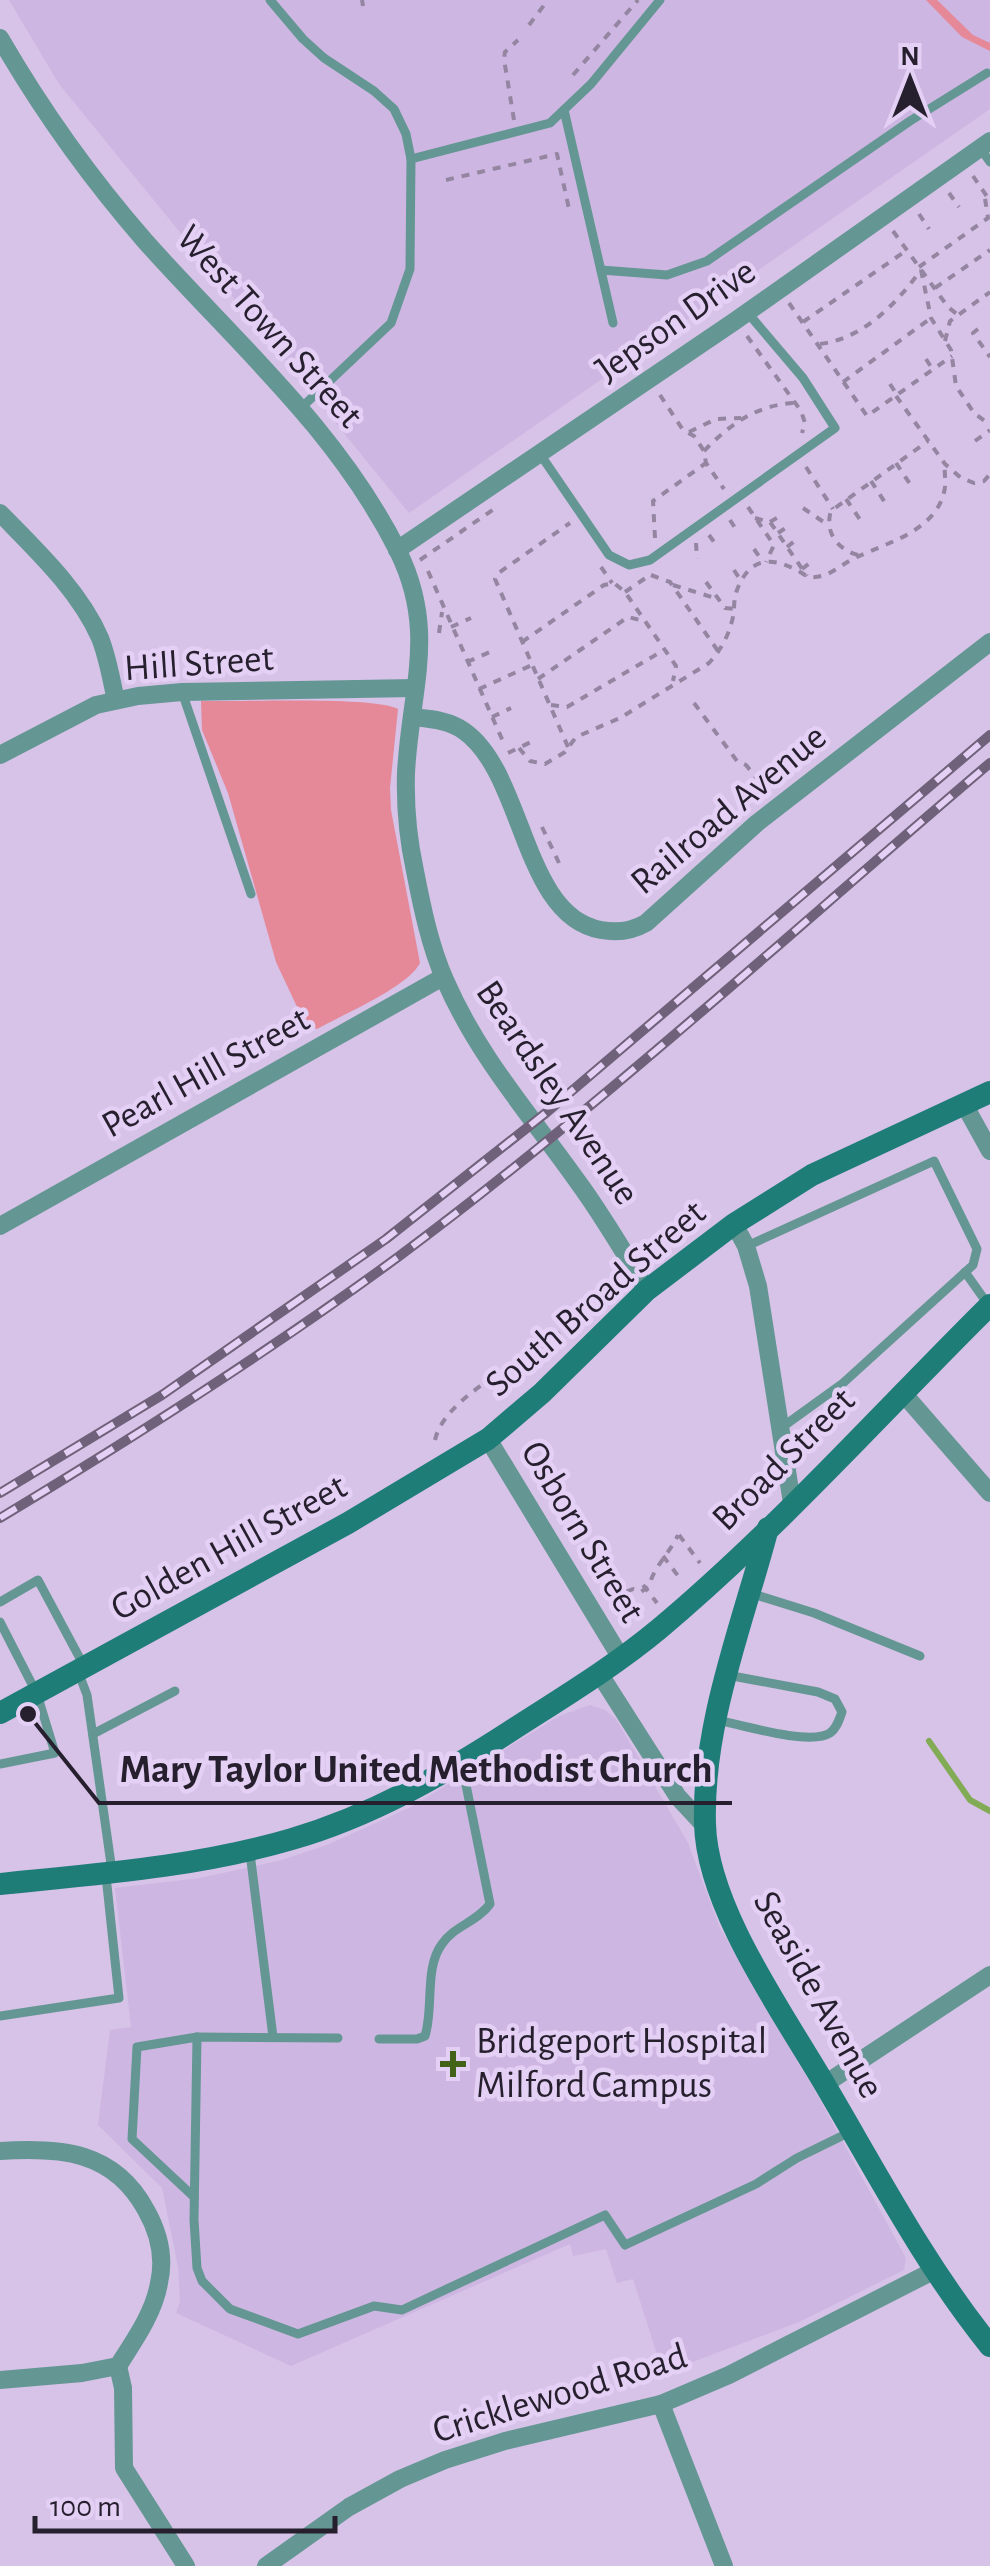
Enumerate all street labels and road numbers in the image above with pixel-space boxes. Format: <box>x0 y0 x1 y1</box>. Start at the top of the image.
street label: West Town Street <box>169 219 369 435</box>
street label: Jepson Drive <box>589 252 763 390</box>
street label: Hill Street <box>123 640 275 688</box>
street label: Railroad Avenue <box>624 718 834 902</box>
street label: Beardsley Avenue <box>468 974 646 1212</box>
street label: Pearl Hill Street <box>96 1001 316 1145</box>
street label: South Broad Street <box>479 1194 713 1404</box>
street label: Broad Street <box>706 1382 862 1538</box>
street label: Osborn Street <box>513 1435 651 1629</box>
street label: Golden Hill Street <box>105 1468 353 1628</box>
street label: Seaside Avenue <box>746 1885 890 2105</box>
street label: Cricklewood Road <box>429 2337 691 2451</box>

